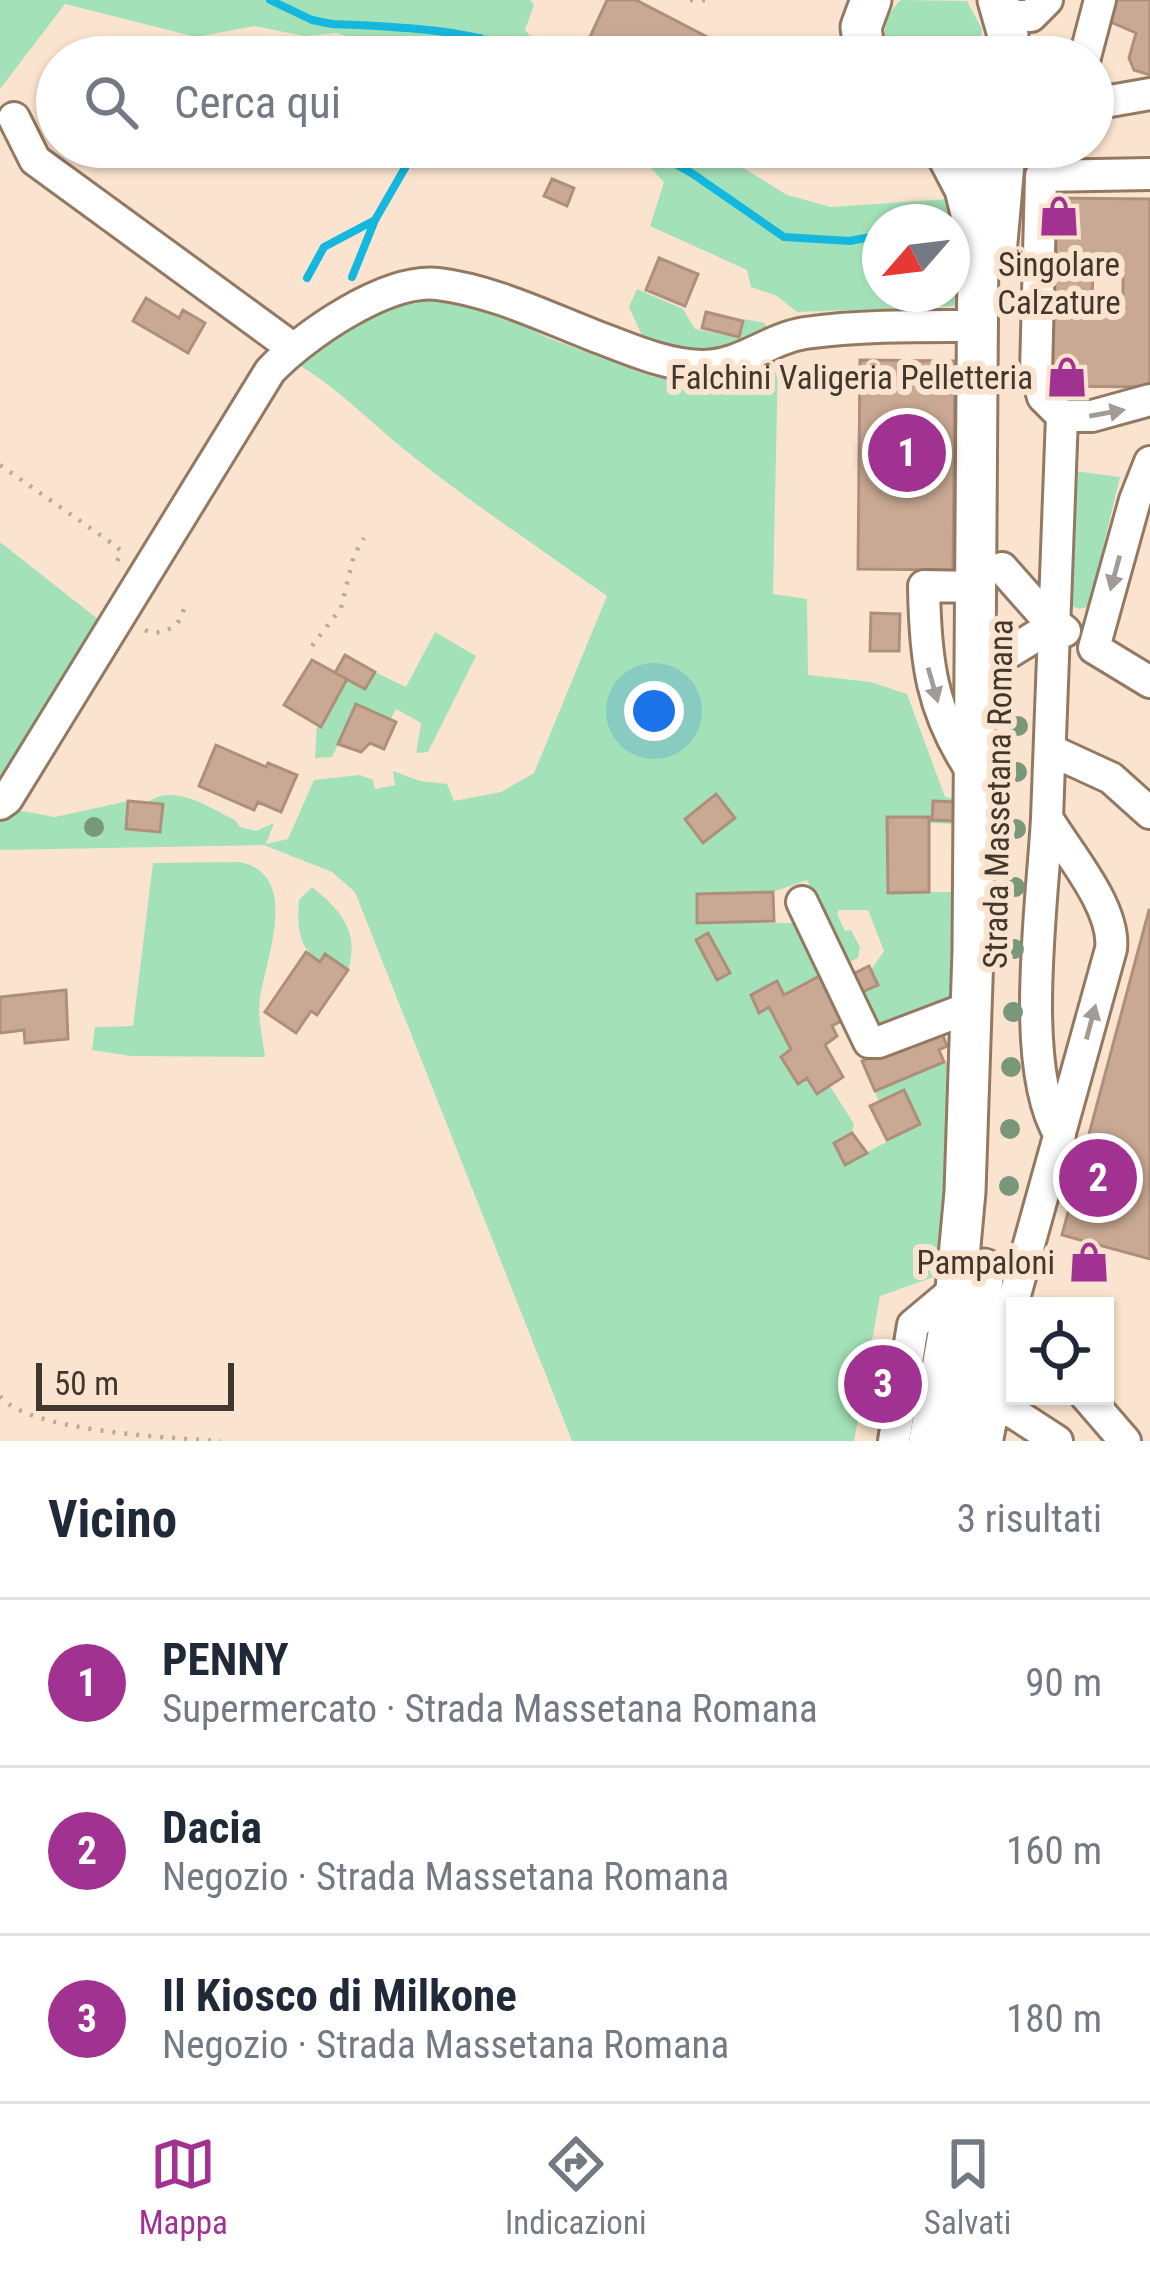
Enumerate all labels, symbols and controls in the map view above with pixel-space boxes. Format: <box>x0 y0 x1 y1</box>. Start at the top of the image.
search box <box>36 36 1114 168</box>
icon: search <box>78 69 144 135</box>
text: Cerca qui <box>174 76 341 129</box>
shop icon: Singolare Calzature <box>1036 193 1082 239</box>
north arrow <box>862 204 970 312</box>
place label: Singolare Calzature <box>997 245 1121 322</box>
shop icon: Falchini Valigeria Pelletteria <box>1044 354 1090 400</box>
place label: Falchini Valigeria Pelletteria <box>670 358 1033 397</box>
one-way arrow <box>1088 403 1126 421</box>
pin: 1 <box>868 408 946 498</box>
one-way arrow <box>1104 555 1123 592</box>
street label: Strada Massetana Romana <box>975 619 1021 969</box>
one-way arrow <box>924 667 943 704</box>
your location <box>624 681 684 741</box>
one-way arrow <box>1082 1003 1101 1040</box>
pin: 2 <box>1059 1133 1137 1223</box>
shop icon: Pampaloni <box>1066 1239 1112 1285</box>
place label: Pampaloni <box>916 1243 1055 1282</box>
map controls <box>1006 1297 1114 1405</box>
button: locate <box>1006 1297 1114 1405</box>
pin: 3 <box>844 1339 922 1429</box>
scale bar <box>36 1357 234 1410</box>
text: 50 m <box>54 1364 119 1403</box>
text: Vicino <box>48 1490 177 1549</box>
text: 3 risultati <box>957 1496 1102 1542</box>
text: PENNY <box>162 1633 289 1686</box>
text: 1 <box>77 1660 97 1706</box>
text: 90 m <box>1025 1660 1102 1706</box>
text: Supermercato · Strada Massetana Romana <box>162 1686 818 1732</box>
text: Dacia <box>162 1801 262 1854</box>
text: 2 <box>77 1828 97 1874</box>
text: 160 m <box>1006 1828 1102 1874</box>
text: Negozio · Strada Massetana Romana <box>162 1854 729 1900</box>
text: Il Kiosco di Milkone <box>162 1969 517 2022</box>
text: 3 <box>77 1996 97 2042</box>
text: 180 m <box>1006 1996 1102 2042</box>
text: Negozio · Strada Massetana Romana <box>162 2022 729 2068</box>
tab: Mappa <box>139 2131 228 2242</box>
tab: Indicazioni <box>505 2131 646 2242</box>
tab: Salvati <box>924 2131 1011 2242</box>

